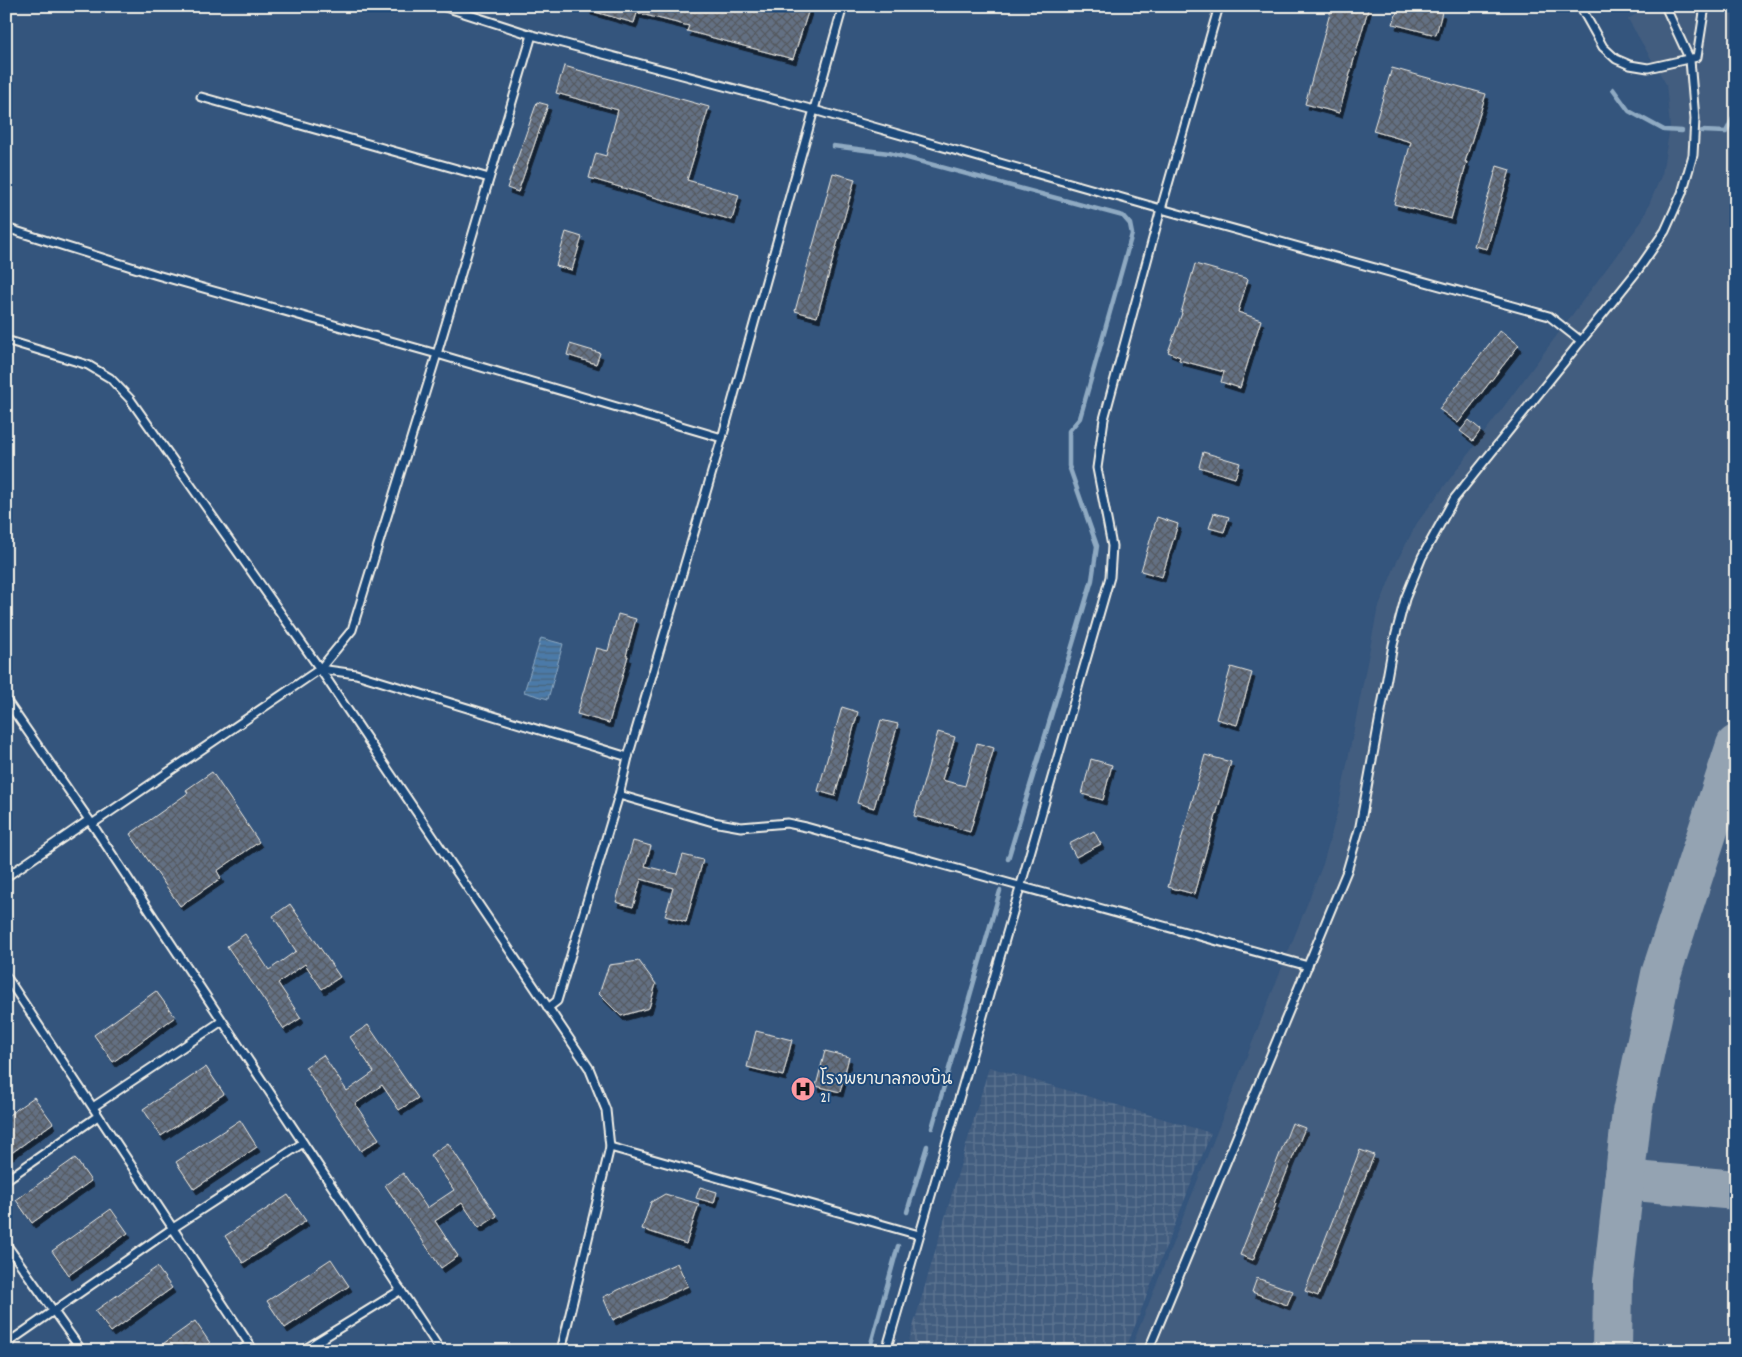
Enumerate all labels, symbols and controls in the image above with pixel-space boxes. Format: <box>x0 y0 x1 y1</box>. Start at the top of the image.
place label: โรงพยาบาลกองบิน 21 <box>820 1067 953 1110</box>
hospital icon: โรงพยาบาลกองบิน 21 <box>790 1076 816 1102</box>

